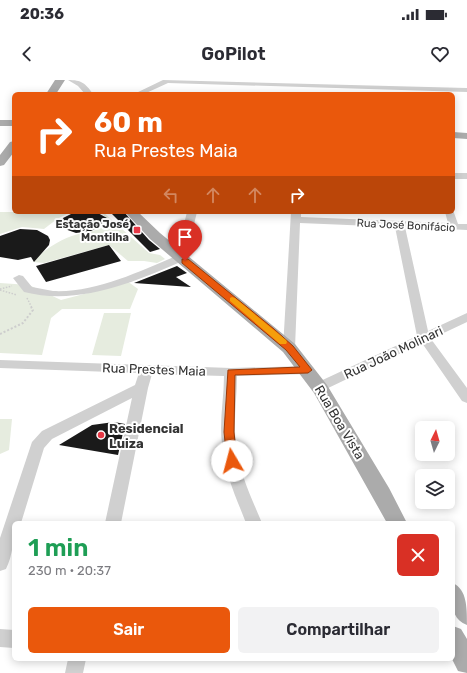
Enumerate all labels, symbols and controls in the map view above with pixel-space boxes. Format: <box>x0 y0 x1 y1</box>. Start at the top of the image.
text: 20:36 <box>20 5 64 23</box>
icon: back <box>16 43 38 65</box>
text: GoPilot <box>201 43 266 65</box>
icon: heart <box>429 43 451 65</box>
text: 60 m <box>94 106 163 139</box>
icon: right <box>28 108 80 160</box>
text: Rua Prestes Maia <box>94 140 238 162</box>
icon: left <box>160 184 182 206</box>
icon: ahead <box>202 184 224 206</box>
icon: ahead <box>244 184 266 206</box>
icon: right <box>286 184 308 206</box>
street label: Rua José Bonifácio <box>356 216 456 235</box>
place label: Estação José Montilha <box>56 218 129 244</box>
pin <box>168 220 202 261</box>
marker: Estação José Montilha <box>132 225 142 235</box>
icon: arrive <box>174 226 196 248</box>
street label: Rua João Molinari <box>341 323 445 382</box>
street label: Rua Prestes Maia <box>102 360 206 379</box>
street label: Rua Boa Vista <box>312 383 367 462</box>
place label: Residencial Luiza <box>109 421 184 451</box>
north arrow <box>415 421 455 461</box>
map controls <box>415 421 455 509</box>
marker: Residencial Luiza <box>96 430 106 440</box>
position arrow <box>211 440 253 482</box>
button: layers <box>415 469 455 509</box>
text: 1 min <box>28 534 88 562</box>
button: close <box>397 534 439 576</box>
text: 230 m · 20:37 <box>28 563 111 578</box>
button: Sair <box>28 607 230 653</box>
button: Compartilhar <box>238 607 439 653</box>

